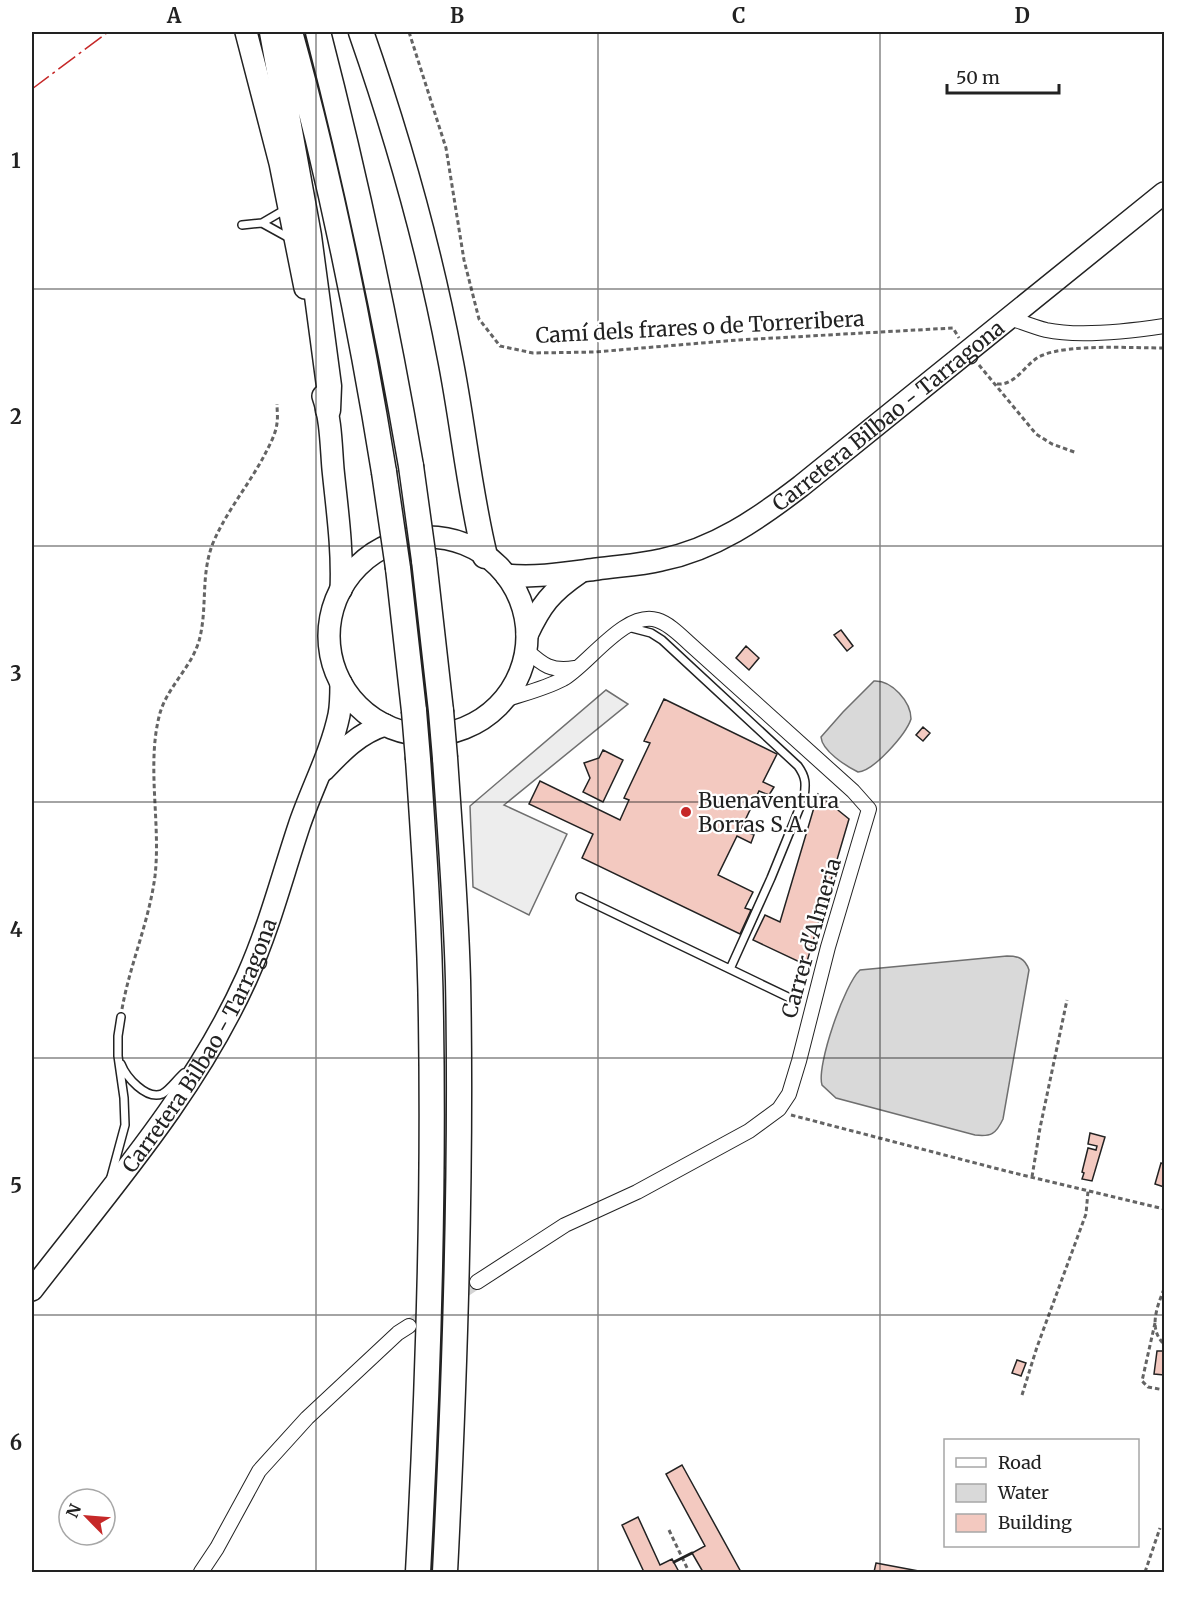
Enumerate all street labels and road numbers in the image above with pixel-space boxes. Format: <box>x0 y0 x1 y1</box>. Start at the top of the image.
street label: Camí dels frares o de Torreribera <box>535 305 865 349</box>
street label: Carretera Bilbao - Tarragona <box>767 314 1010 517</box>
street label: Carrer d'Almeria <box>775 855 847 1021</box>
street label: Carretera Bilbao - Tarragona <box>116 915 282 1178</box>

